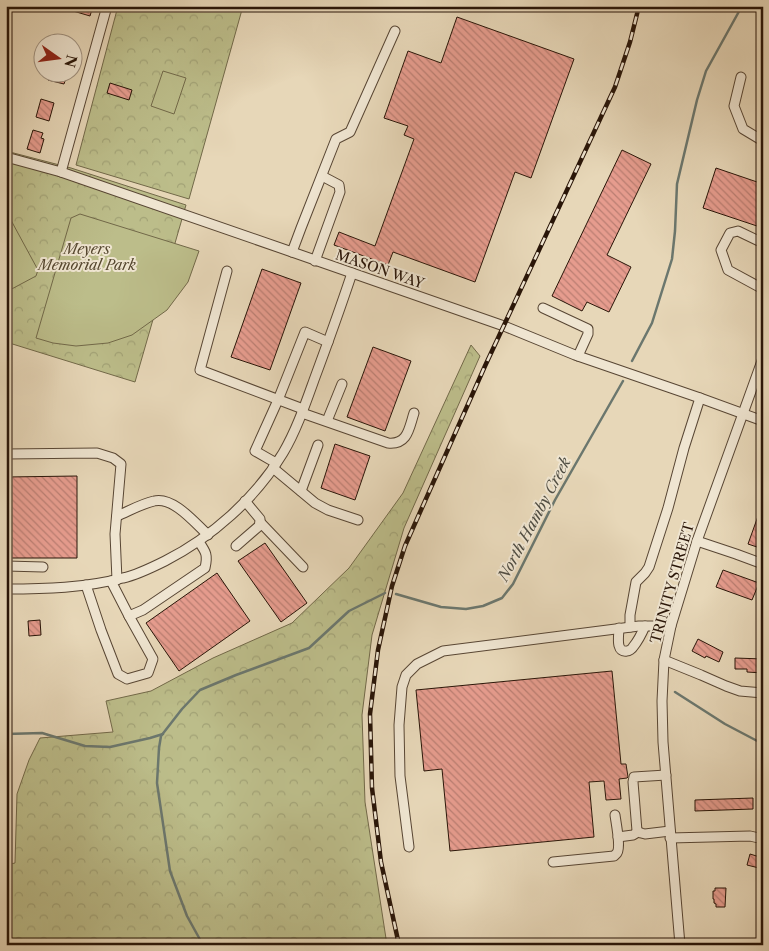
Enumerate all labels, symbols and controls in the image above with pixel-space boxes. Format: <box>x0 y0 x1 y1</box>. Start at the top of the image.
north arrow <box>32 32 82 82</box>
text: N <box>60 53 81 69</box>
park label: Meyers Memorial Park <box>36 240 137 274</box>
street label: MASON WAY <box>333 245 428 293</box>
water label: North Hamby Creek <box>493 454 575 585</box>
street label: TRINITY STREET <box>646 520 698 646</box>

